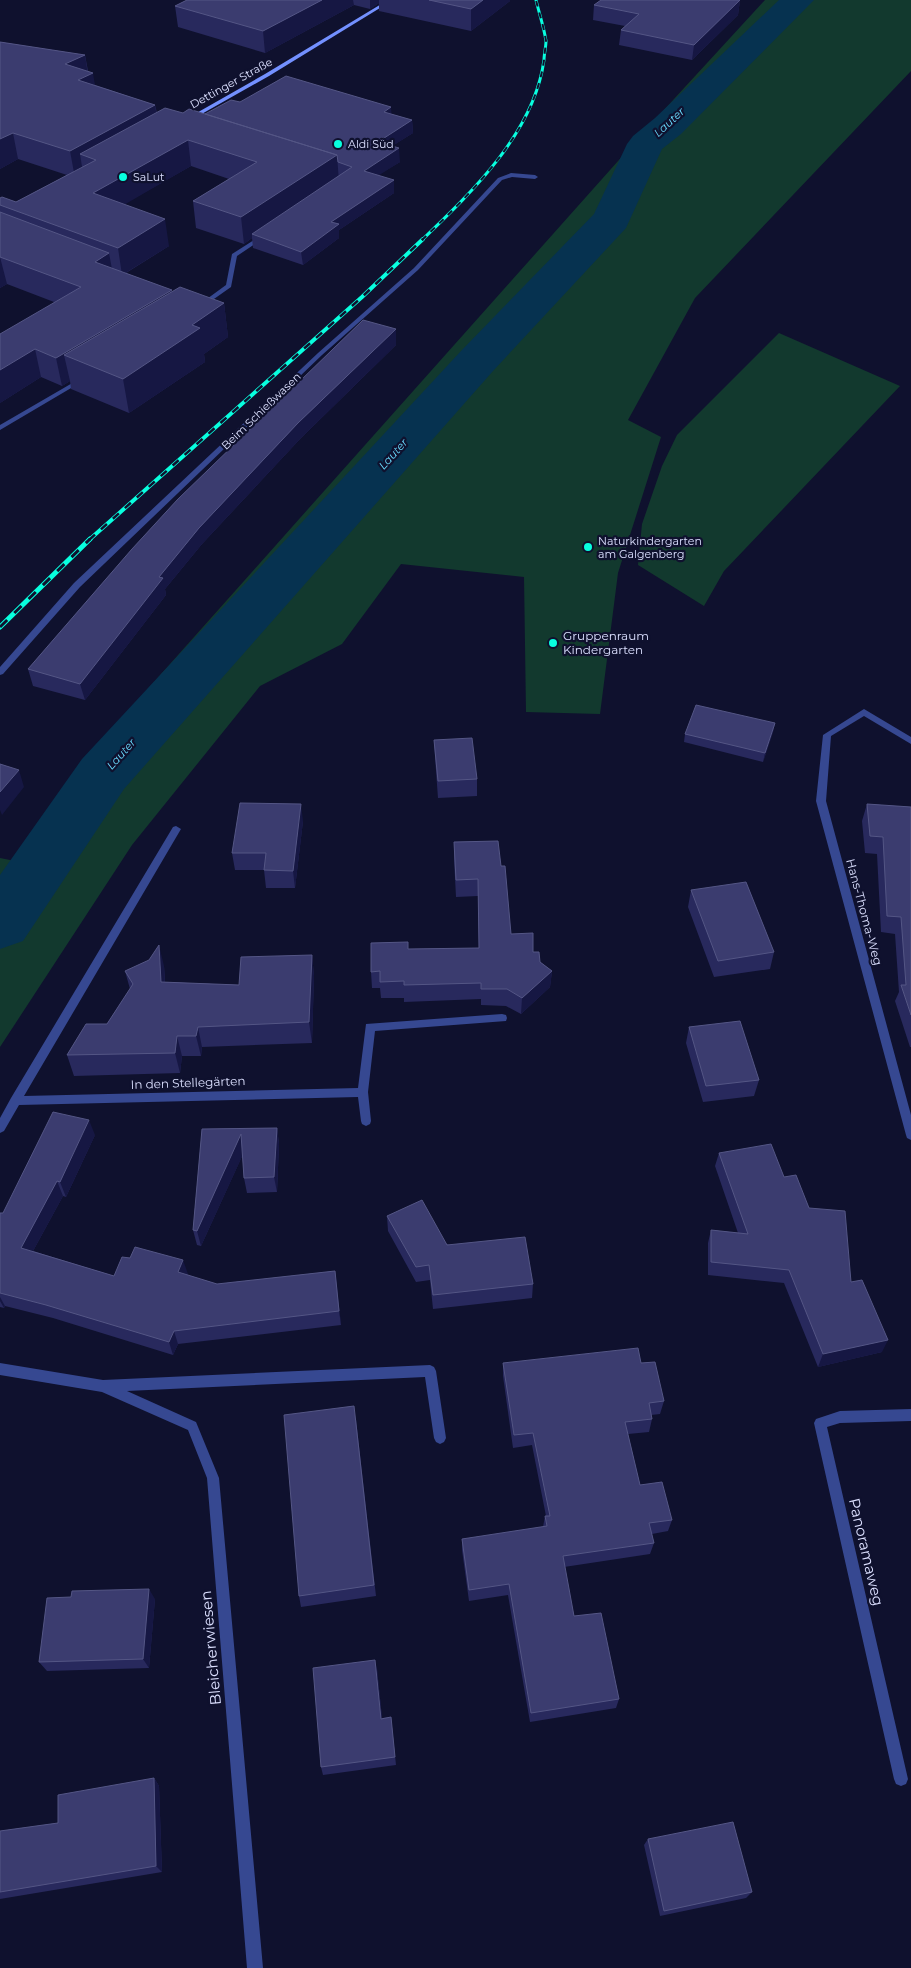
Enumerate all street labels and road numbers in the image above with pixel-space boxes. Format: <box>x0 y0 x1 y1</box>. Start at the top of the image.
street label: Dettinger Straße <box>187 54 275 111</box>
street label: Beim Schießwasen <box>218 370 304 452</box>
street label: Hans-Thoma-Weg <box>843 857 886 967</box>
street label: In den Stellegärten <box>130 1073 246 1092</box>
street label: Panoramaweg <box>845 1496 888 1608</box>
street label: Bleicherwiesen <box>196 1590 225 1706</box>

